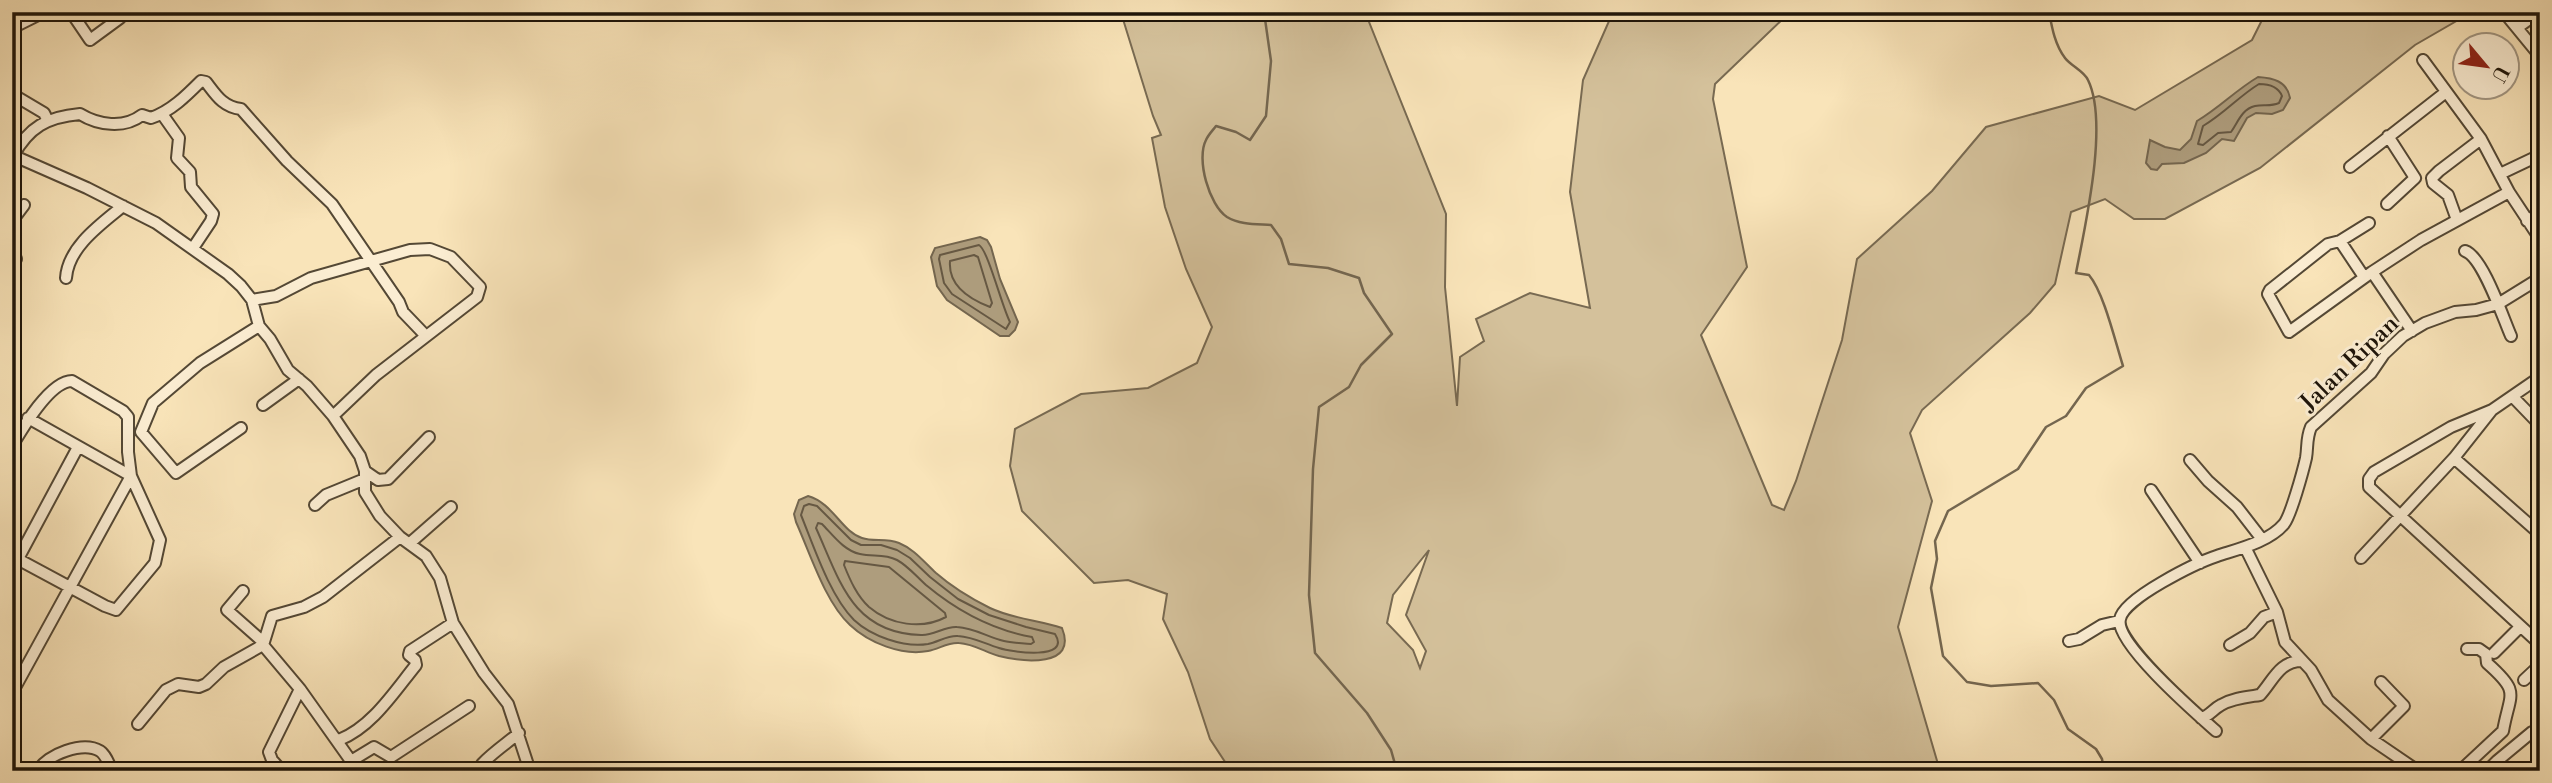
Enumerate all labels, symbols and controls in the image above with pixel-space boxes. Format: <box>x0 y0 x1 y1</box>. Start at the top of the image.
north arrow <box>2450 32 2520 102</box>
text: U <box>2486 62 2514 86</box>
street label: Jalan Ripan <box>2293 309 2405 419</box>

